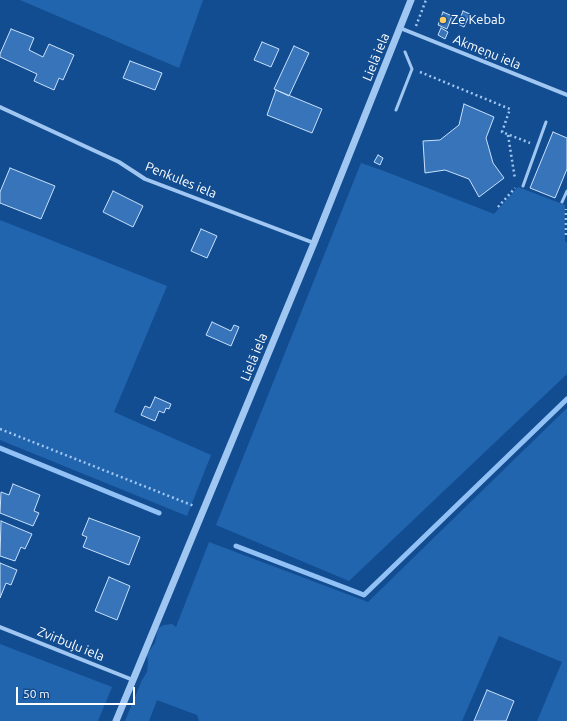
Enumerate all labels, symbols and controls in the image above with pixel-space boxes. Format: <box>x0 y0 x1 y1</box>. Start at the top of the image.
place label: Ze Kebab <box>451 12 505 28</box>
marker: Ze Kebab <box>438 15 448 25</box>
street label: Lielā iela <box>359 31 393 83</box>
street label: Akmeņu iela <box>451 31 523 73</box>
street label: Penkules iela <box>143 159 219 201</box>
street label: Lielā iela <box>237 331 271 383</box>
street label: Zvirbuļu iela <box>35 623 107 665</box>
scale bar <box>18 679 137 705</box>
text: 50 m <box>23 687 50 700</box>

